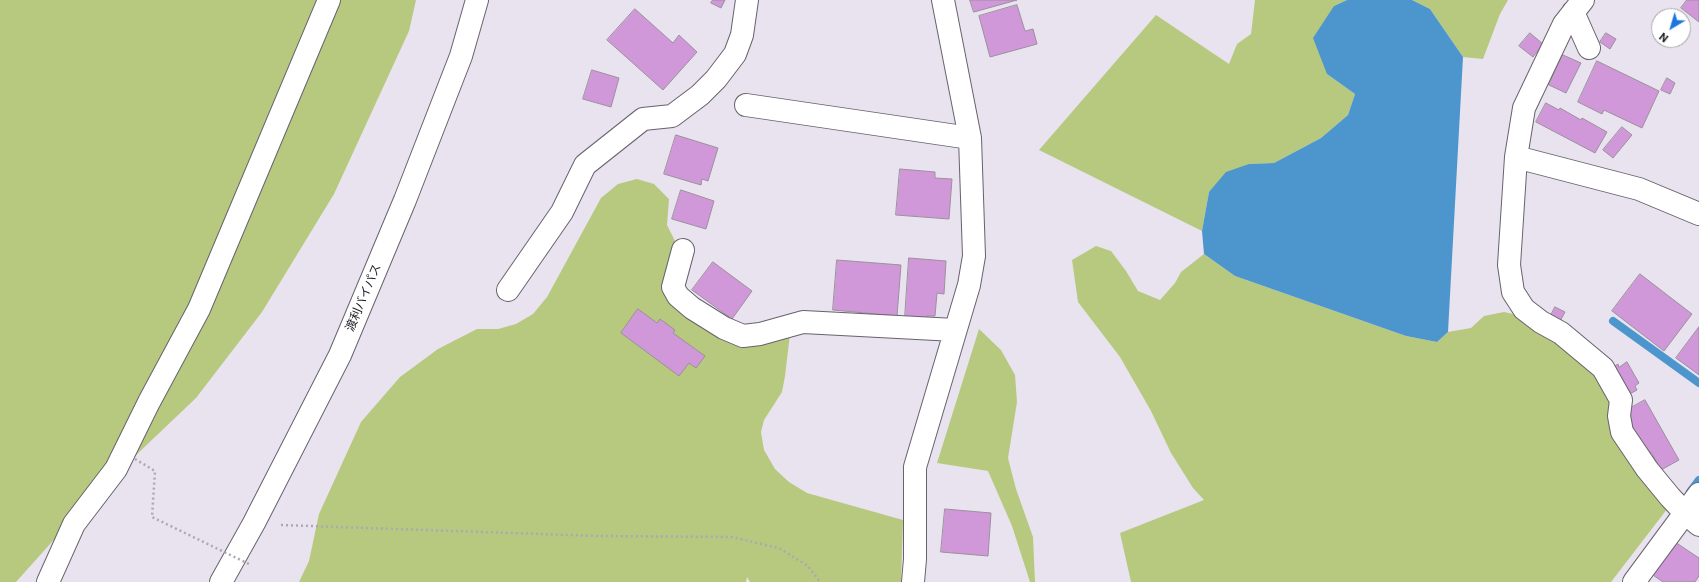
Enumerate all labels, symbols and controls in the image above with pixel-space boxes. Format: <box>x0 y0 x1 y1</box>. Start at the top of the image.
north arrow <box>1651 8 1691 48</box>
text: N <box>1657 30 1671 45</box>
street label: 渡利バイパス <box>343 262 385 334</box>

